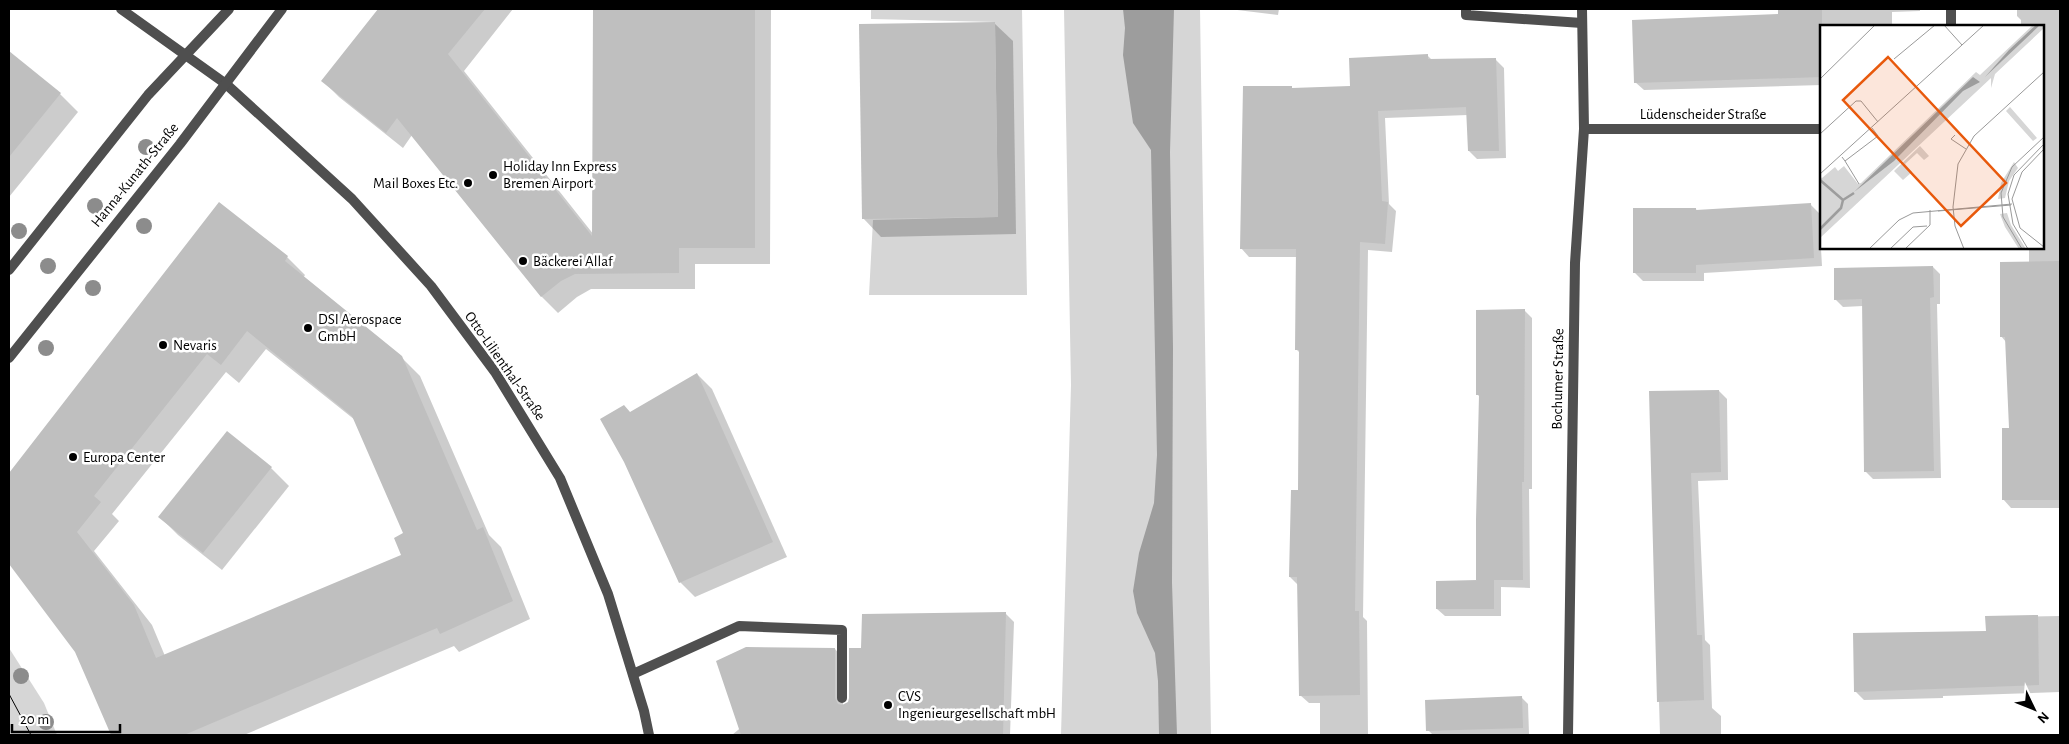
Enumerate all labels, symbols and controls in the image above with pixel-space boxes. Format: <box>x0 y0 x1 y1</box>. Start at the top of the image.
inset map <box>1820 25 2044 249</box>
street label: Lüdenscheider Straße <box>1640 107 1766 122</box>
street label: Hanna-Kunath-Straße <box>89 120 182 230</box>
place label: Holiday Inn Express Bremen Airport <box>503 159 617 191</box>
marker: Holiday Inn Express Bremen Airport <box>487 169 499 181</box>
place label: Mail Boxes Etc. <box>373 176 458 191</box>
marker: Mail Boxes Etc. <box>462 177 474 189</box>
place label: Bäckerei Allaf <box>533 254 614 269</box>
marker: Bäckerei Allaf <box>517 255 529 267</box>
street label: Otto-Lilienthal-Straße <box>462 309 548 423</box>
place label: DSI Aerospace GmbH <box>318 312 402 344</box>
marker: DSI Aerospace GmbH <box>302 322 314 334</box>
street label: Bochumer Straße <box>1550 328 1566 430</box>
place label: Nevaris <box>173 338 217 353</box>
marker: Nevaris <box>157 339 169 351</box>
place label: Europa Center <box>83 450 165 465</box>
marker: Europa Center <box>67 451 79 463</box>
north arrow <box>2009 684 2059 734</box>
place label: CVS Ingenieurgesellschaft mbH <box>898 689 1056 721</box>
marker: CVS Ingenieurgesellschaft mbH <box>882 699 894 711</box>
scale bar <box>12 702 120 734</box>
text: N <box>2034 709 2051 726</box>
text: 20 m <box>20 712 49 727</box>

